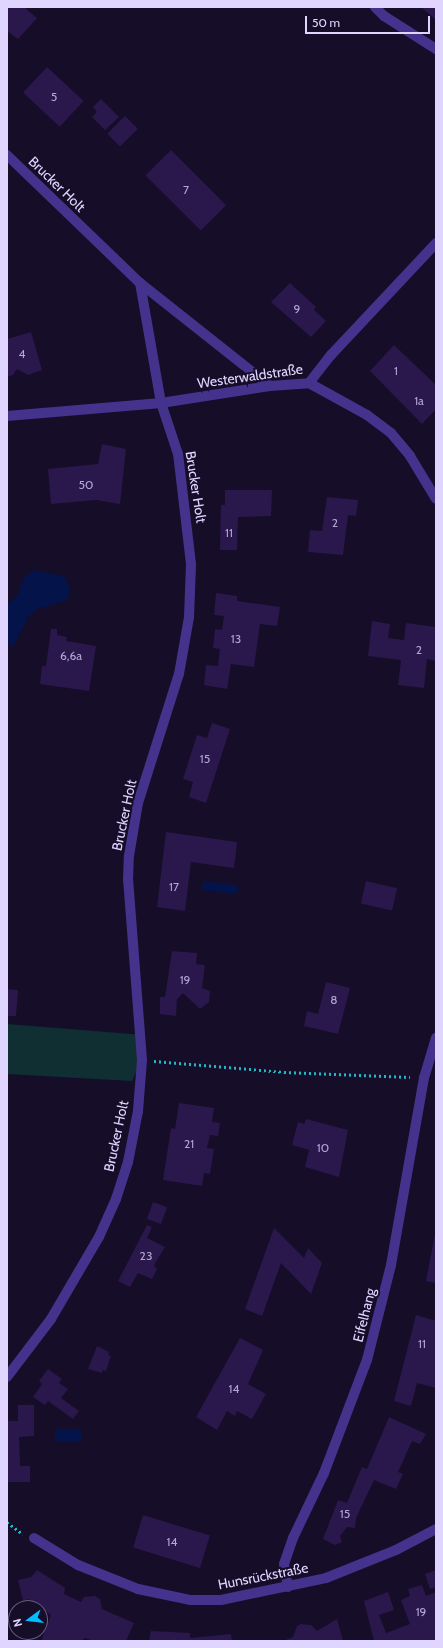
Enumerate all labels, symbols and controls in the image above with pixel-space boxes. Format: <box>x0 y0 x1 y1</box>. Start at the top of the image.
scale bar <box>307 8 432 34</box>
text: 50 m <box>312 15 340 30</box>
house number: 5 <box>51 90 57 104</box>
street label: Brucker Holt <box>25 153 89 215</box>
house number: 7 <box>183 183 189 197</box>
house number: 9 <box>294 302 300 316</box>
house number: 4 <box>19 347 25 361</box>
street label: Westerwaldstraße <box>196 360 304 392</box>
house number: 1 <box>394 364 398 378</box>
house number: 1a <box>414 394 424 408</box>
street label: Brucker Holt <box>182 450 210 524</box>
house number: 50 <box>79 478 93 492</box>
house number: 2 <box>332 516 338 530</box>
house number: 11 <box>225 526 233 540</box>
house number: 13 <box>231 632 241 646</box>
house number: 2 <box>416 643 422 657</box>
house number: 6,6a <box>60 649 82 663</box>
house number: 15 <box>200 752 210 766</box>
street label: Brucker Holt <box>108 778 140 852</box>
house number: 17 <box>169 880 179 894</box>
house number: 19 <box>180 973 190 987</box>
house number: 8 <box>330 993 338 1007</box>
street label: Brucker Holt <box>100 1099 132 1173</box>
house number: 21 <box>184 1137 194 1151</box>
house number: 10 <box>317 1141 329 1155</box>
house number: 23 <box>140 1249 152 1263</box>
street label: Eifelhang <box>349 1286 379 1344</box>
house number: 11 <box>418 1337 426 1351</box>
house number: 14 <box>229 1382 239 1396</box>
house number: 15 <box>340 1507 350 1521</box>
house number: 14 <box>167 1535 177 1549</box>
street label: Hunsrückstraße <box>216 1559 310 1593</box>
north arrow <box>8 1600 48 1640</box>
house number: 19 <box>416 1605 426 1619</box>
text: N <box>10 1617 25 1628</box>

